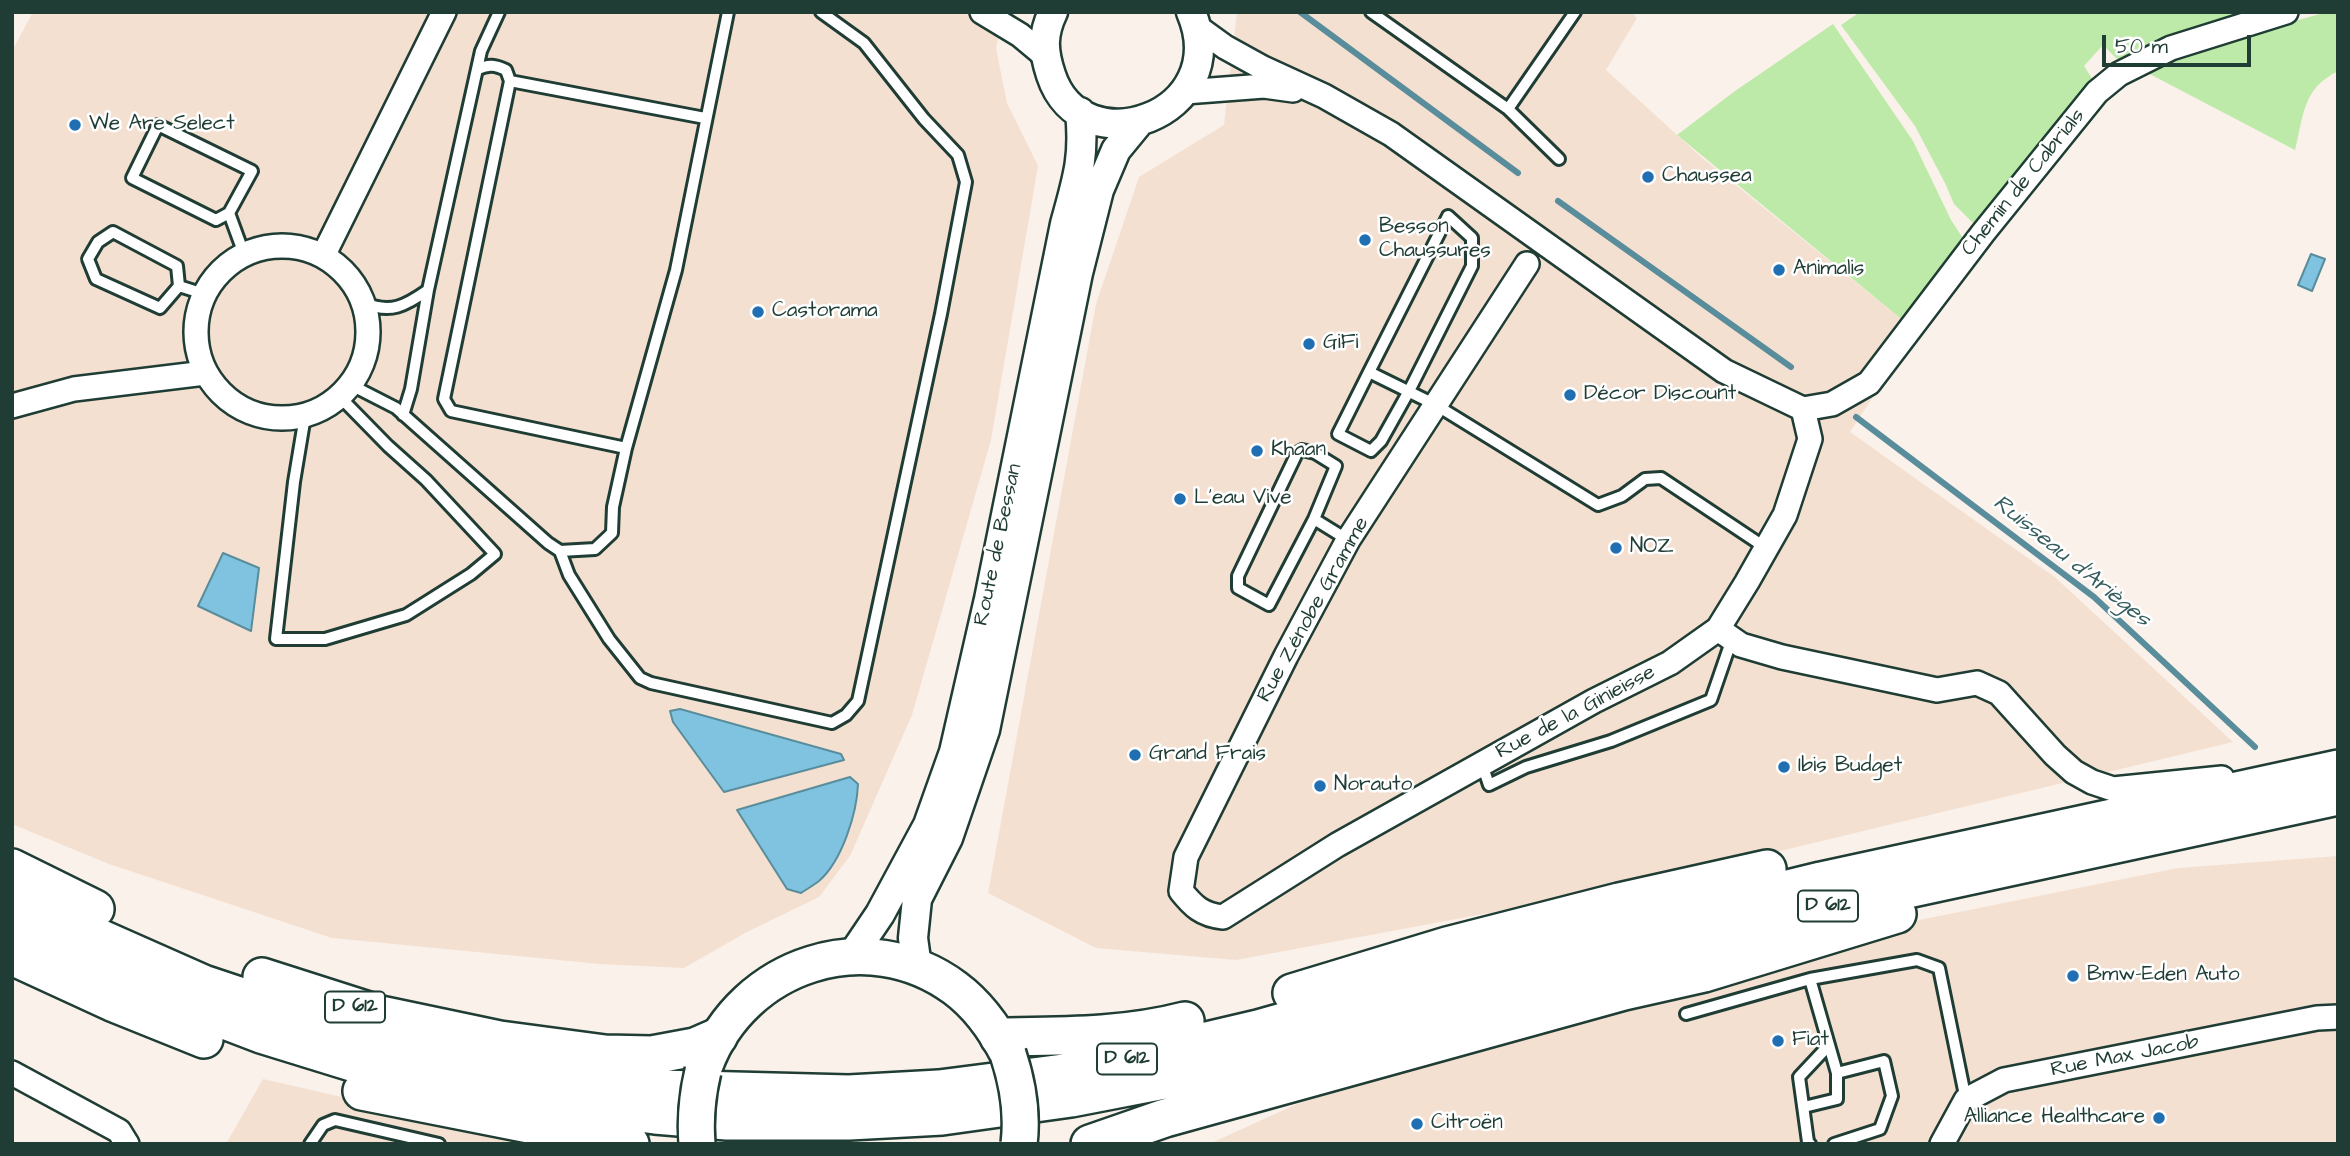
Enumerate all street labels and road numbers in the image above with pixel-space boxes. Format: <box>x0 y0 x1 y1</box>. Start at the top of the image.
street label: Chemin de Cabrials <box>1957 104 2091 262</box>
street label: Route de Bessan <box>970 462 1028 628</box>
street label: Rue Zénobe Gramme <box>1253 513 1375 707</box>
street label: Rue de la Ginieisse <box>1492 660 1660 766</box>
road number: D 612 <box>1798 890 1858 922</box>
road number: D 612 <box>325 992 385 1023</box>
street label: Rue Max Jacob <box>2049 1030 2201 1084</box>
road number: D 612 <box>1097 1044 1157 1074</box>

